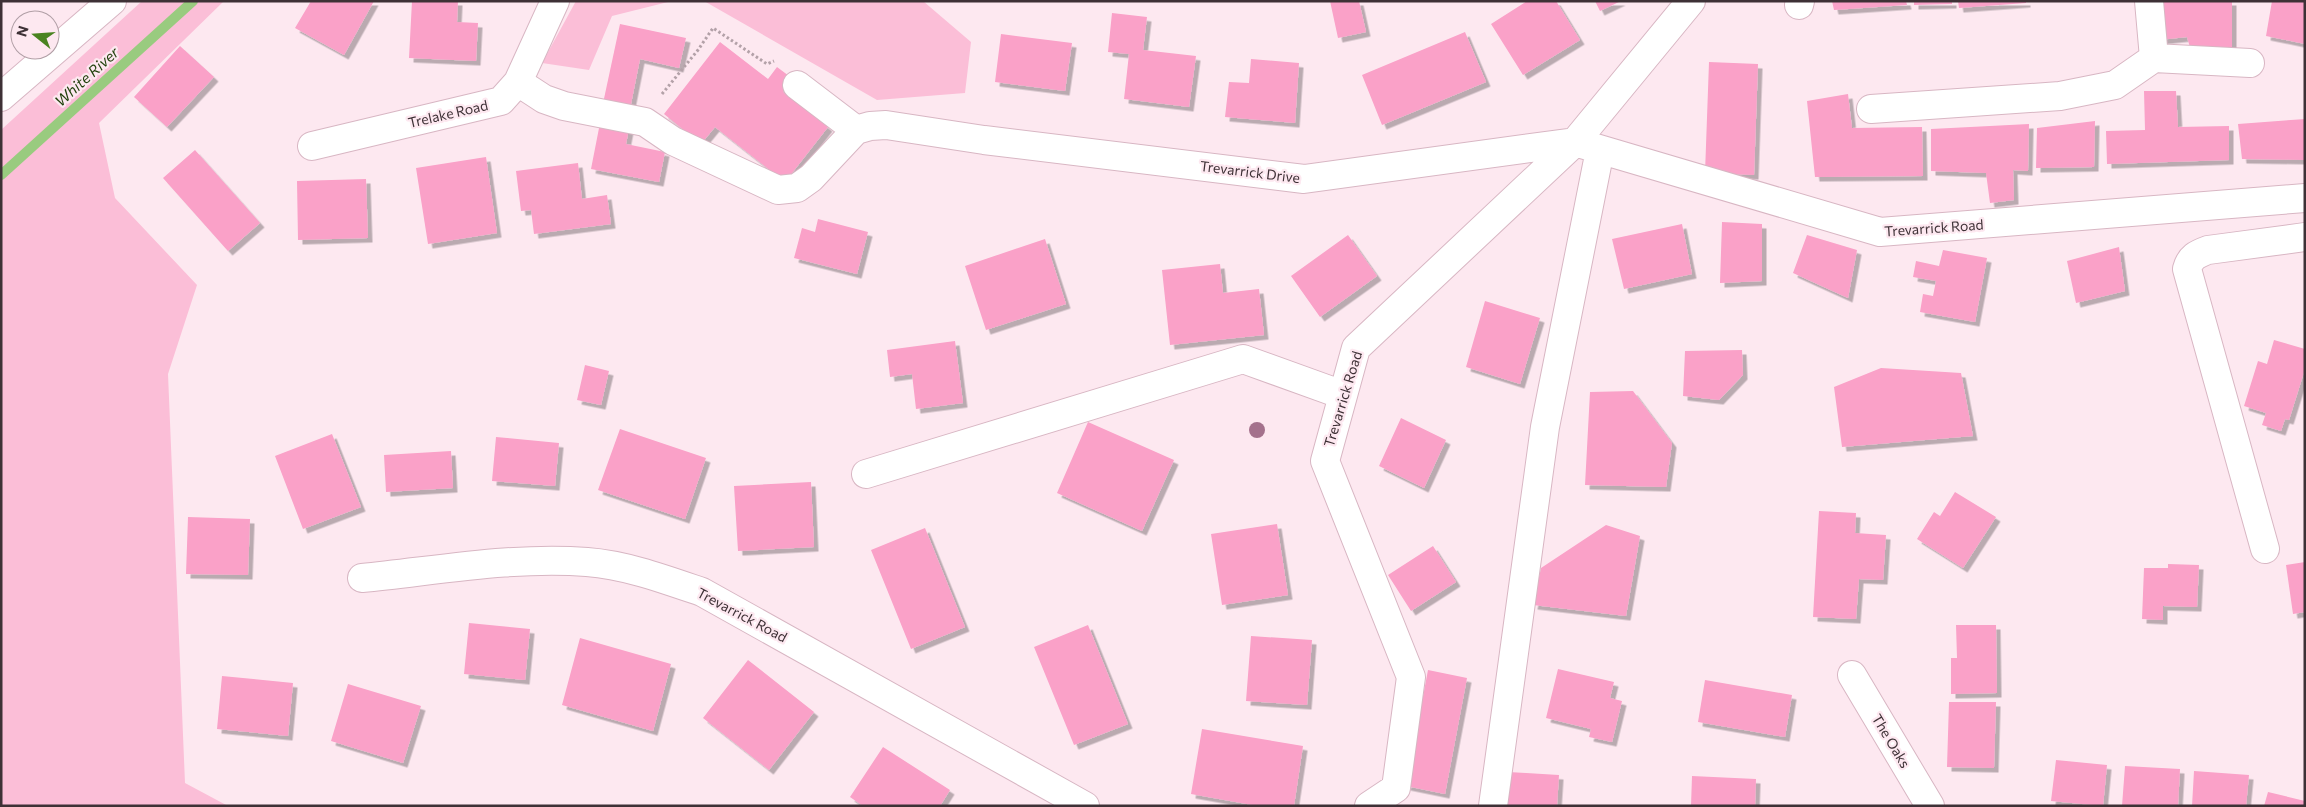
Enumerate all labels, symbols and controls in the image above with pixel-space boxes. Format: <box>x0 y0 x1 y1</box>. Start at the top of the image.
north arrow <box>10 10 60 60</box>
text: N <box>12 24 32 39</box>
water label: White River <box>51 42 123 110</box>
street label: Trelake Road <box>406 96 489 131</box>
street label: Trevarrick Drive <box>1199 157 1301 186</box>
street label: Trevarrick Road <box>1884 216 1984 239</box>
street label: Trevarrick Road <box>1320 349 1365 449</box>
street label: Trevarrick Road <box>694 584 790 645</box>
street label: The Oaks <box>1869 711 1914 771</box>

